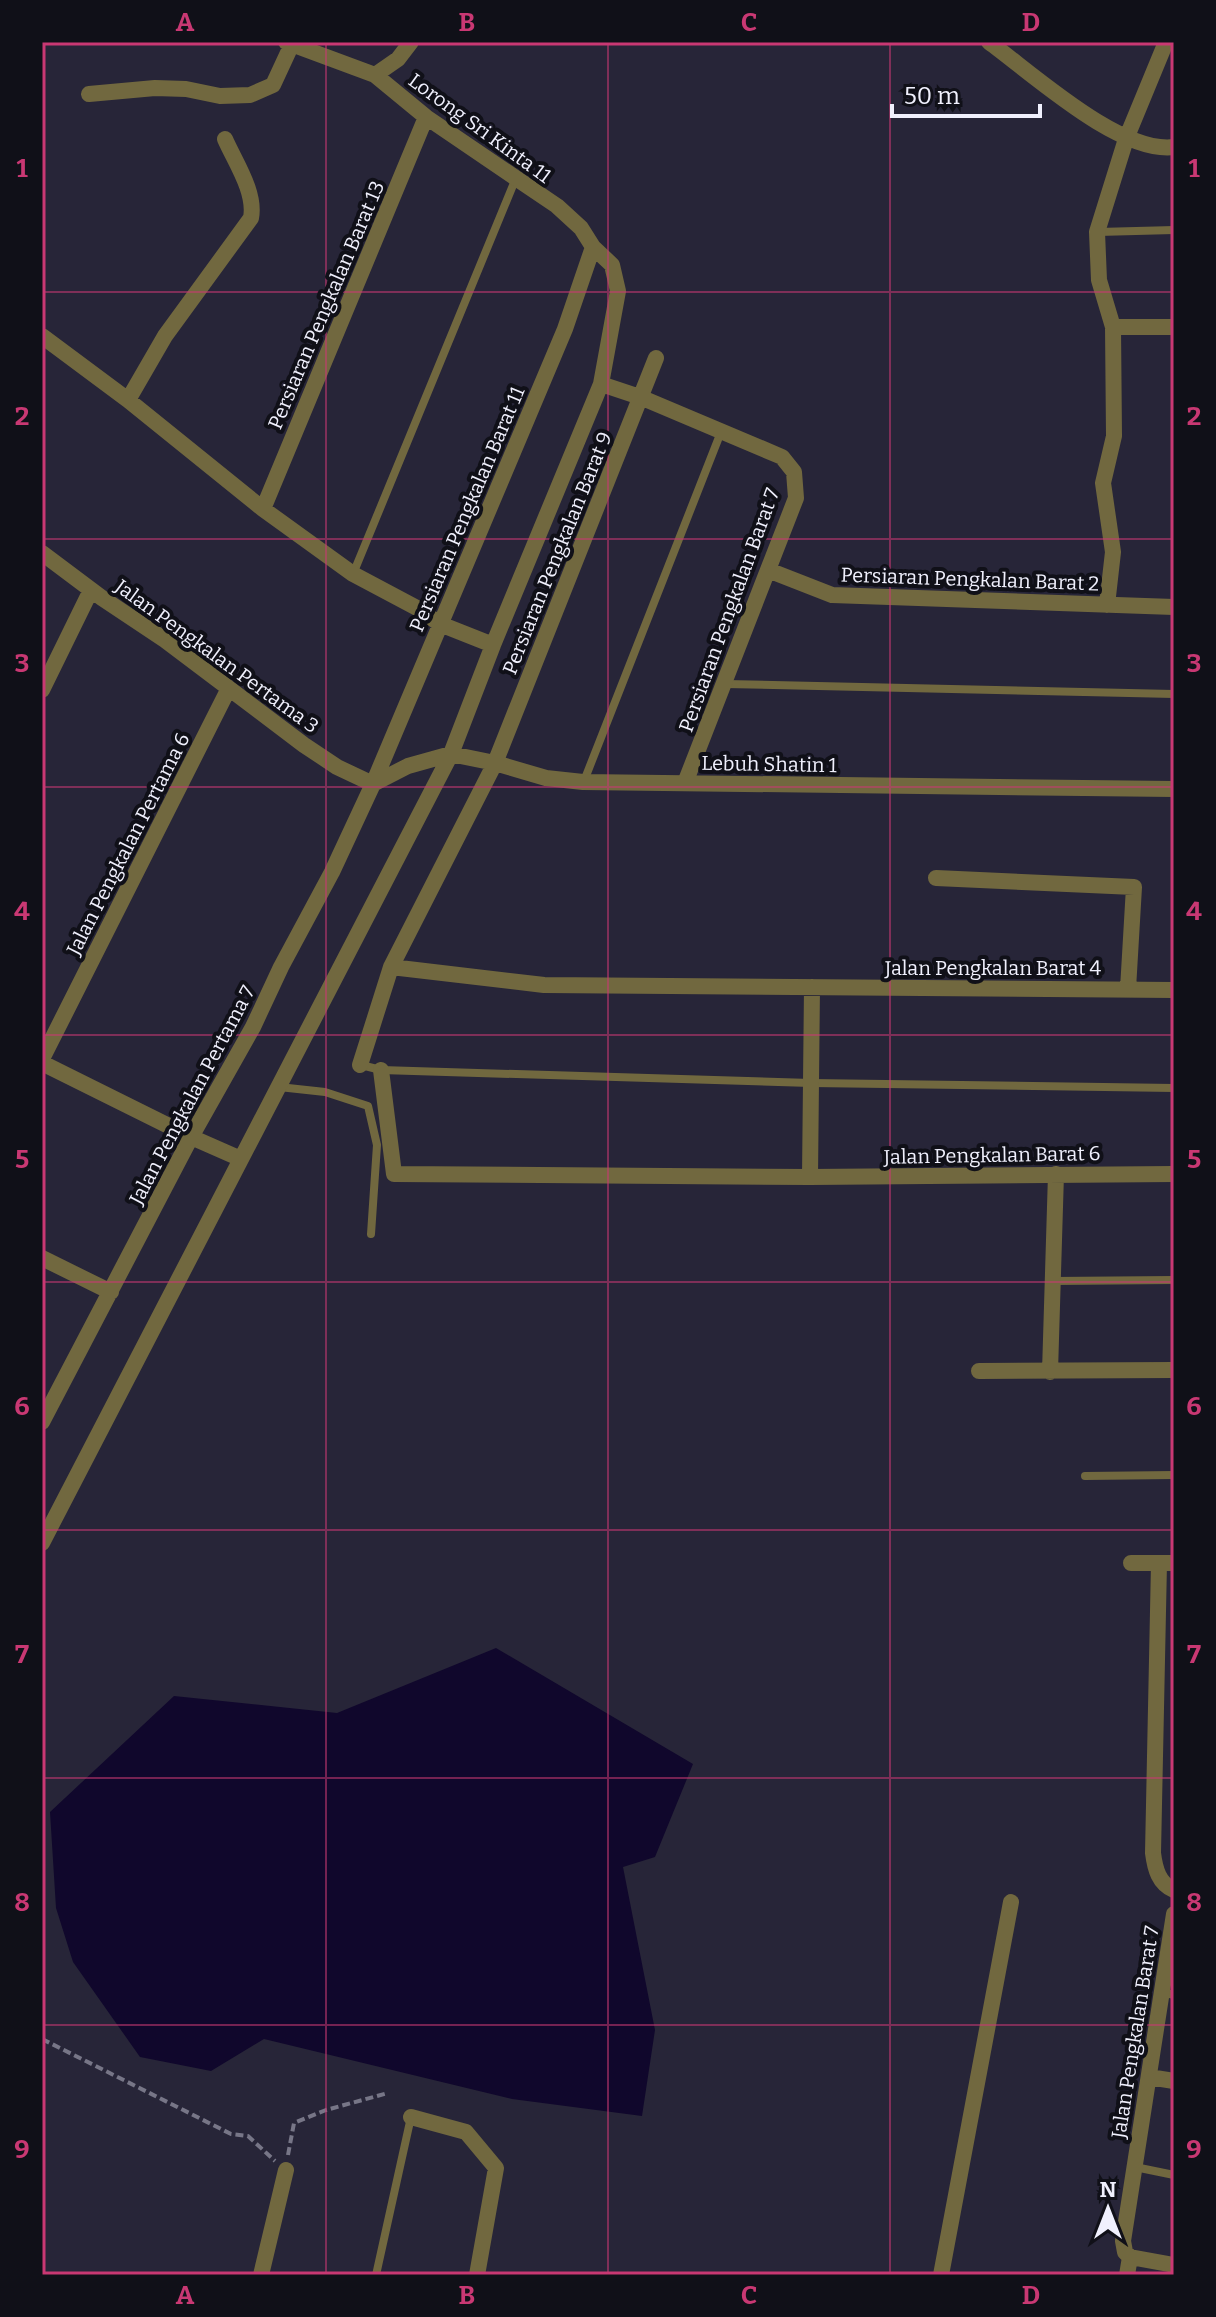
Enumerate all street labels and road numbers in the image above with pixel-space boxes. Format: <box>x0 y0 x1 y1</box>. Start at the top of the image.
street label: Lorong Sri Kinta 11 <box>404 68 556 188</box>
street label: Persiaran Pengkalan Barat 13 <box>263 177 389 433</box>
street label: Persiaran Pengkalan Barat 11 <box>404 383 530 635</box>
street label: Persiaran Pengkalan Barat 9 <box>497 428 617 678</box>
street label: Persiaran Pengkalan Barat 7 <box>674 485 784 735</box>
street label: Persiaran Pengkalan Barat 2 <box>840 562 1100 596</box>
street label: Jalan Pengkalan Pertama 3 <box>110 573 324 738</box>
street label: Jalan Pengkalan Pertama 6 <box>61 729 195 960</box>
street label: Lebuh Shatin 1 <box>701 751 837 777</box>
street label: Jalan Pengkalan Barat 4 <box>884 956 1102 980</box>
street label: Jalan Pengkalan Pertama 7 <box>124 981 260 1209</box>
street label: Jalan Pengkalan Barat 6 <box>882 1141 1101 1169</box>
street label: Jalan Pengkalan Barat 7 <box>1106 1924 1164 2141</box>

